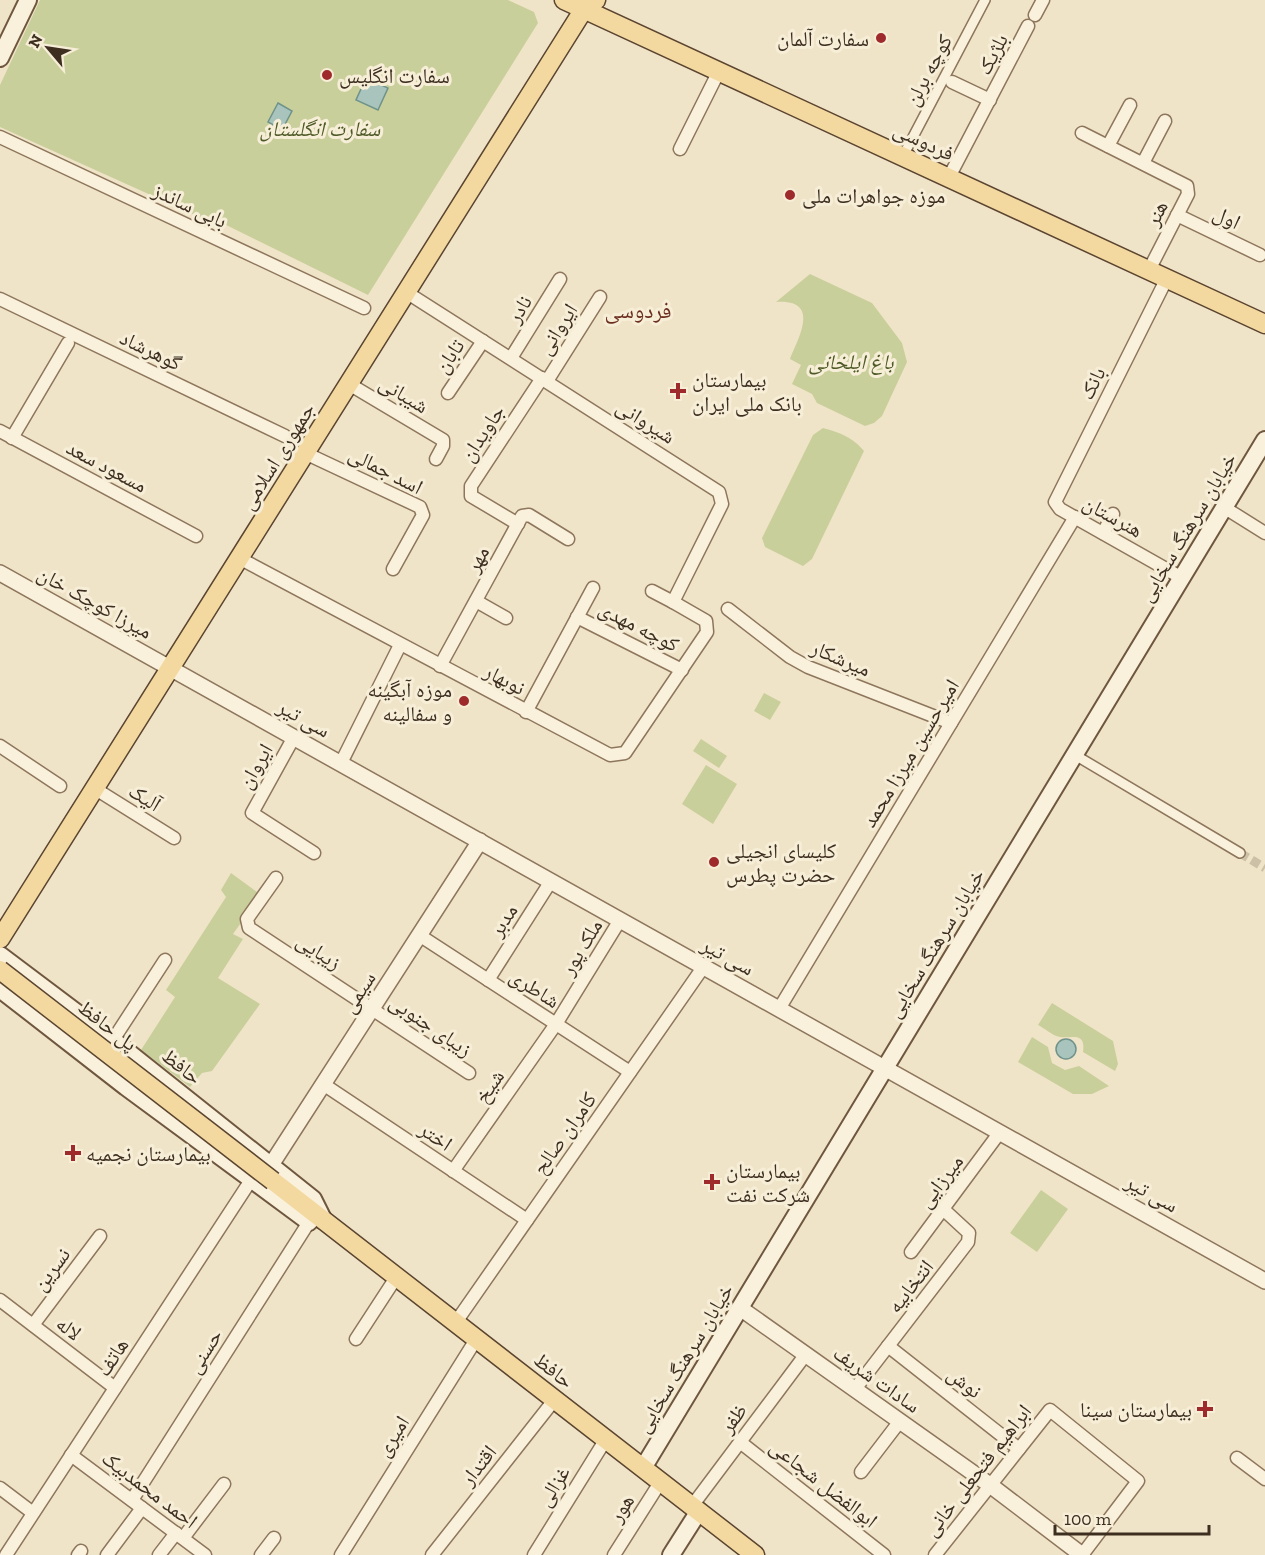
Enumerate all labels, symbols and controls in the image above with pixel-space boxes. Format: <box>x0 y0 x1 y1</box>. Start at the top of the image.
north arrow <box>18 18 78 78</box>
place label: سفارت آلمان <box>777 26 869 51</box>
street label: بلژیک <box>971 29 1013 79</box>
street label: کوچه برلن <box>899 30 958 110</box>
text: N <box>24 31 47 51</box>
marker: سفارت آلمان <box>874 31 888 45</box>
place label: سفارت انگلیس <box>339 63 450 89</box>
marker: سفارت انگلیس <box>320 68 334 82</box>
park label: سفارت انگلستان <box>260 116 381 142</box>
street label: فردوسی <box>889 116 958 167</box>
street label: بابی ساندز <box>148 177 231 234</box>
place label: موزه جواهرات ملی <box>802 183 945 209</box>
marker: موزه جواهرات ملی <box>783 188 797 202</box>
street label: هنر <box>1139 196 1173 231</box>
street label: اول <box>1209 200 1245 234</box>
street label: نادر <box>500 291 537 328</box>
district label: فردوسی <box>604 297 672 324</box>
street label: ایروانی <box>532 299 583 360</box>
street label: گوهرشاد <box>116 324 186 376</box>
street label: تابان <box>429 334 469 378</box>
park label: باغ ایلخانی <box>808 349 894 375</box>
street label: بانک <box>1073 363 1111 403</box>
place label: بیمارستان بانک ملی ایران <box>692 367 802 417</box>
street label: شیبانی <box>374 370 433 419</box>
marker: بیمارستان بانک ملی ایران <box>669 382 687 400</box>
street label: شیروانی <box>611 393 680 450</box>
street label: جمهوری اسلامی <box>234 398 321 515</box>
street label: جاویدان <box>454 400 510 466</box>
street label: مسعود سعد <box>62 434 152 498</box>
street label: اسد جمالی <box>344 441 427 500</box>
street label: خیابان سرهنگ سخایی <box>1133 448 1242 607</box>
street label: هنرستان <box>1079 489 1147 543</box>
street label: مهر <box>459 542 494 577</box>
street label: میرزا کوچک خان <box>33 560 157 644</box>
street label: کوچه مهدی <box>595 595 684 657</box>
street label: میرشکار <box>806 634 875 682</box>
street label: نوبهار <box>479 657 530 700</box>
street label: امیرحسین میرزا محمد <box>856 674 965 832</box>
place label: موزه آبگینه و سفالینه <box>368 677 452 726</box>
street label: سی تیر <box>272 693 335 743</box>
marker: موزه آبگینه و سفالینه <box>457 694 471 708</box>
street label: ایروان <box>232 739 278 793</box>
street label: آلیک <box>124 778 166 817</box>
place label: کلیسای انجیلی حضرت پطرس <box>726 838 837 888</box>
marker: کلیسای انجیلی حضرت پطرس <box>707 855 721 869</box>
street label: خیابان سرهنگ سخایی <box>881 864 990 1023</box>
street label: مدبر <box>483 899 523 942</box>
street label: ملک پور <box>554 914 608 980</box>
street label: زیبایی <box>291 927 346 975</box>
street label: سی تیر <box>696 931 759 981</box>
street label: شاطری <box>505 963 565 1013</box>
street label: سیمی <box>335 967 381 1018</box>
street label: زیبای جنوبی <box>384 988 477 1062</box>
street label: پل حافظ <box>73 994 143 1057</box>
street label: حافظ <box>157 1043 207 1089</box>
street label: شیخ <box>469 1064 510 1108</box>
street label: کامران صالح <box>527 1087 602 1179</box>
street label: اختر <box>414 1115 457 1156</box>
place label: بیمارستان نجمیه <box>86 1141 211 1166</box>
marker: بیمارستان نجمیه <box>64 1144 82 1162</box>
street label: میرزایی <box>912 1149 969 1213</box>
place label: بیمارستان شرکت نفت <box>726 1158 810 1207</box>
street label: سی تیر <box>1120 1168 1183 1218</box>
marker: بیمارستان شرکت نفت <box>703 1173 721 1191</box>
street label: نسرین <box>27 1242 76 1296</box>
street label: انتخابیه <box>882 1254 938 1318</box>
street label: خیابان سرهنگ سخایی <box>630 1279 739 1438</box>
street label: لاله <box>52 1311 86 1345</box>
street label: حسنی <box>181 1324 228 1378</box>
street label: هاتف <box>91 1333 133 1381</box>
street label: سادات شریف <box>829 1340 925 1418</box>
street label: حافظ <box>529 1347 579 1393</box>
street label: نوش <box>942 1361 987 1404</box>
place label: بیمارستان سینا <box>1080 1397 1192 1422</box>
street label: ظفر <box>713 1398 752 1438</box>
street label: ابراهیم فتحعلی خانی <box>918 1399 1038 1542</box>
marker: بیمارستان سینا <box>1196 1400 1214 1418</box>
street label: امیری <box>370 1411 414 1461</box>
street label: ابوالفضل شجاعی <box>765 1433 883 1534</box>
street label: اقتدار <box>454 1440 502 1491</box>
street label: احمد محمدبیک <box>97 1445 203 1533</box>
street label: غزالی <box>531 1461 576 1511</box>
street label: هور <box>602 1489 639 1528</box>
scale bar <box>1055 1498 1210 1536</box>
text: 100 m <box>1064 1508 1112 1530</box>

